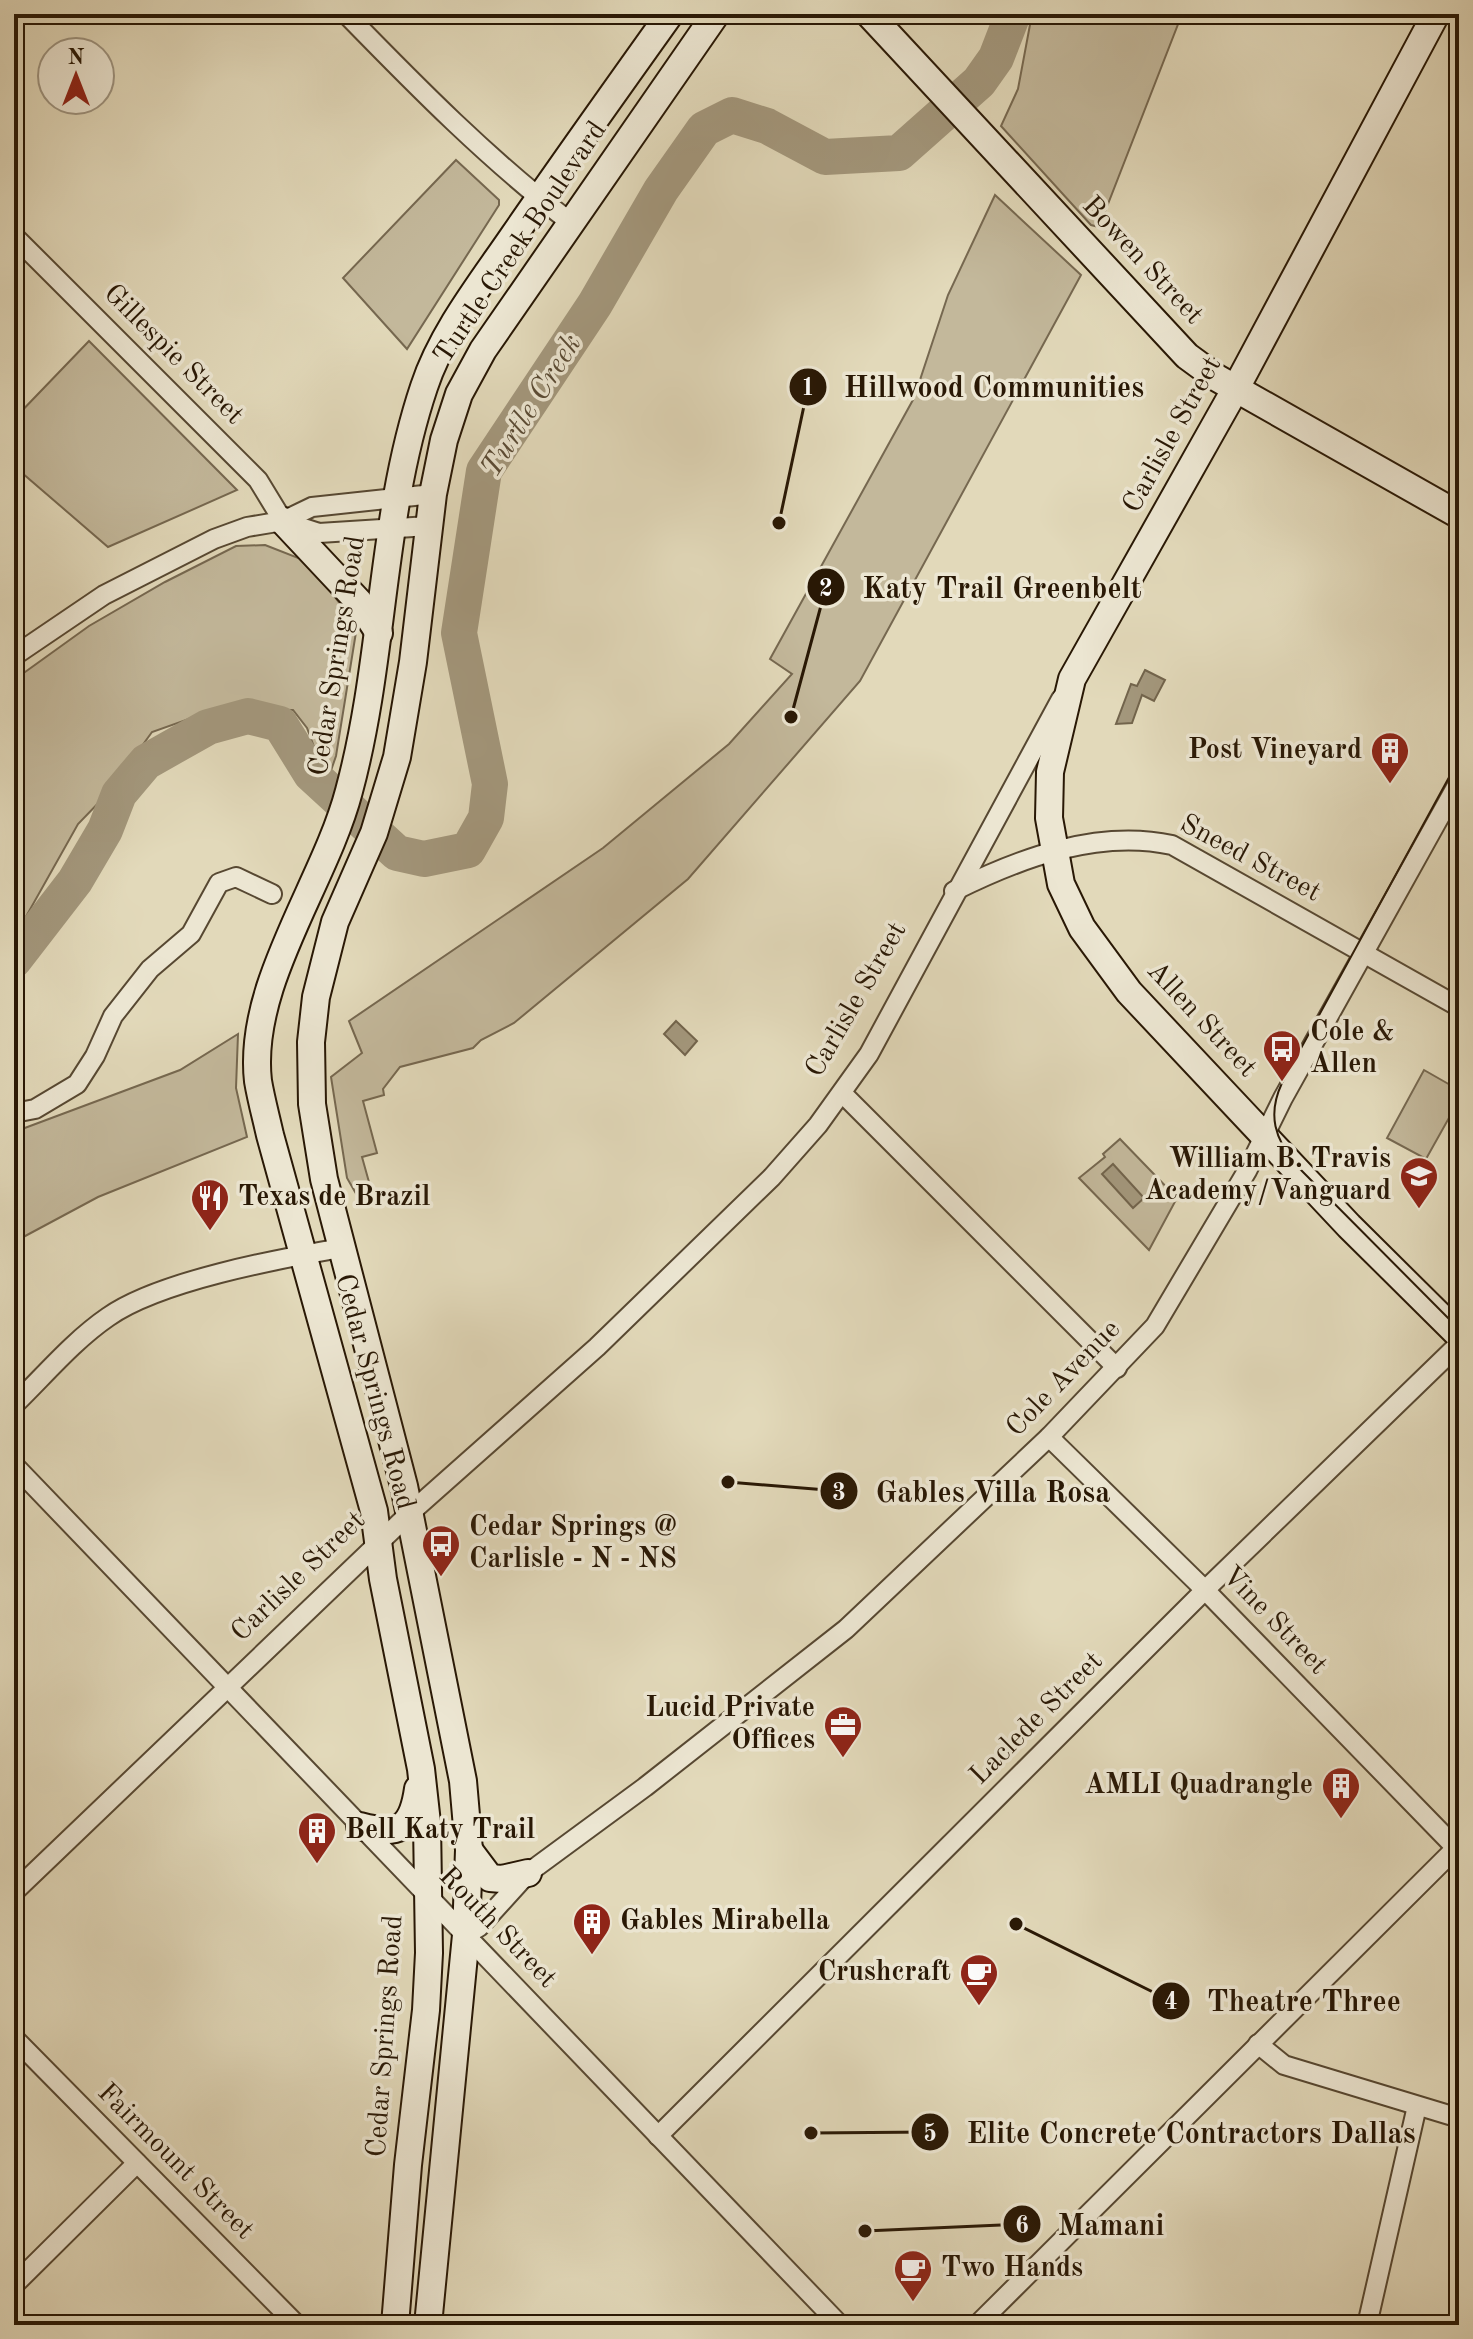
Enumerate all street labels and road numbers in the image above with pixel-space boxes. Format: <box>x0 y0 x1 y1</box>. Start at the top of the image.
street label: Turtle Creek Boulevard <box>430 117 612 369</box>
street label: Bowen Street <box>1076 192 1208 330</box>
street label: Gillespie Street <box>98 280 248 430</box>
street label: Carlisle Street <box>1119 352 1227 518</box>
street label: Cedar Springs Road <box>305 534 371 778</box>
street label: Sneed Street <box>1175 810 1325 908</box>
street label: Carlisle Street <box>801 918 913 1082</box>
street label: Allen Street <box>1141 957 1261 1083</box>
street label: Cedar Springs Road <box>329 1271 419 1513</box>
street label: Cole Avenue <box>1002 1315 1126 1443</box>
street label: Carlisle Street <box>227 1507 371 1647</box>
street label: Vine Street <box>1216 1562 1332 1680</box>
street label: Laclede Street <box>965 1647 1109 1791</box>
street label: Routh Street <box>433 1862 561 1994</box>
street label: Cedar Springs Road <box>364 1914 408 2158</box>
street label: Fairmount Street <box>92 2079 258 2245</box>

